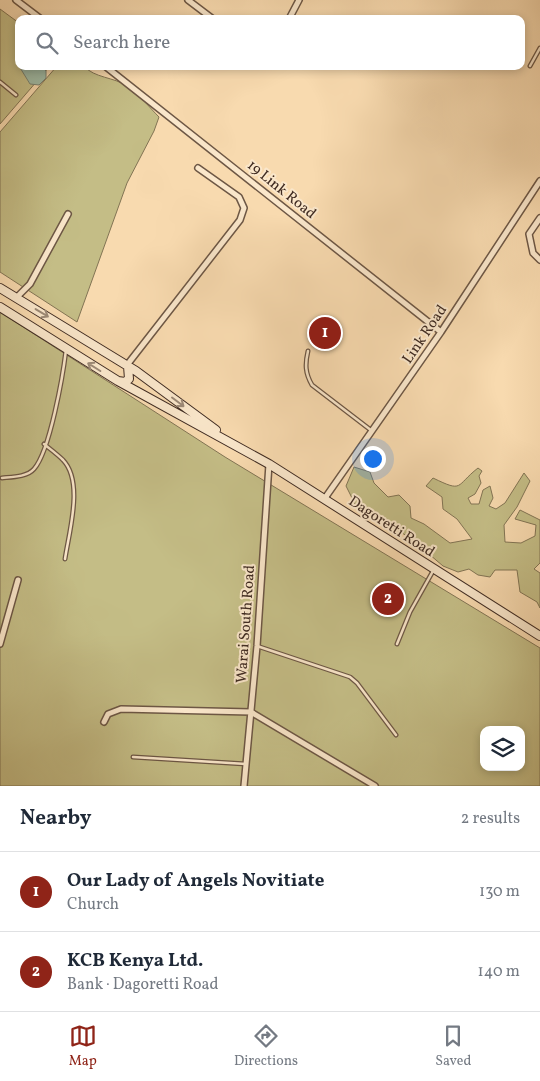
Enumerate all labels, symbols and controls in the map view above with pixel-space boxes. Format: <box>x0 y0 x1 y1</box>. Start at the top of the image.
search box <box>15 15 525 70</box>
icon: search <box>33 29 61 57</box>
text: Search here <box>73 30 170 56</box>
street label: 19 Link Road <box>242 156 320 225</box>
street label: Link Road <box>398 301 453 368</box>
one-way arrow <box>34 309 48 319</box>
pin: 1 <box>309 314 341 352</box>
one-way arrow <box>88 361 102 371</box>
one-way arrow <box>171 396 184 407</box>
your location <box>360 446 386 472</box>
street label: Dagoretti Road <box>344 491 439 563</box>
street label: Warai South Road <box>232 564 261 684</box>
pin: 2 <box>372 580 404 618</box>
map controls <box>480 726 525 771</box>
button: layers <box>480 726 525 771</box>
text: Nearby <box>20 804 91 833</box>
text: 2 results <box>461 808 520 830</box>
text: Our Lady of Angels Novitiate <box>67 868 324 894</box>
text: 1 <box>33 881 39 903</box>
text: 130 m <box>479 881 520 903</box>
text: Church <box>67 894 119 916</box>
text: KCB Kenya Ltd. <box>67 948 203 974</box>
text: 2 <box>32 961 40 983</box>
text: 140 m <box>478 961 520 983</box>
text: Bank · Dagoretti Road <box>67 974 219 996</box>
tab: Map <box>69 1022 97 1071</box>
tab: Directions <box>234 1022 298 1071</box>
tab: Saved <box>435 1022 471 1071</box>

